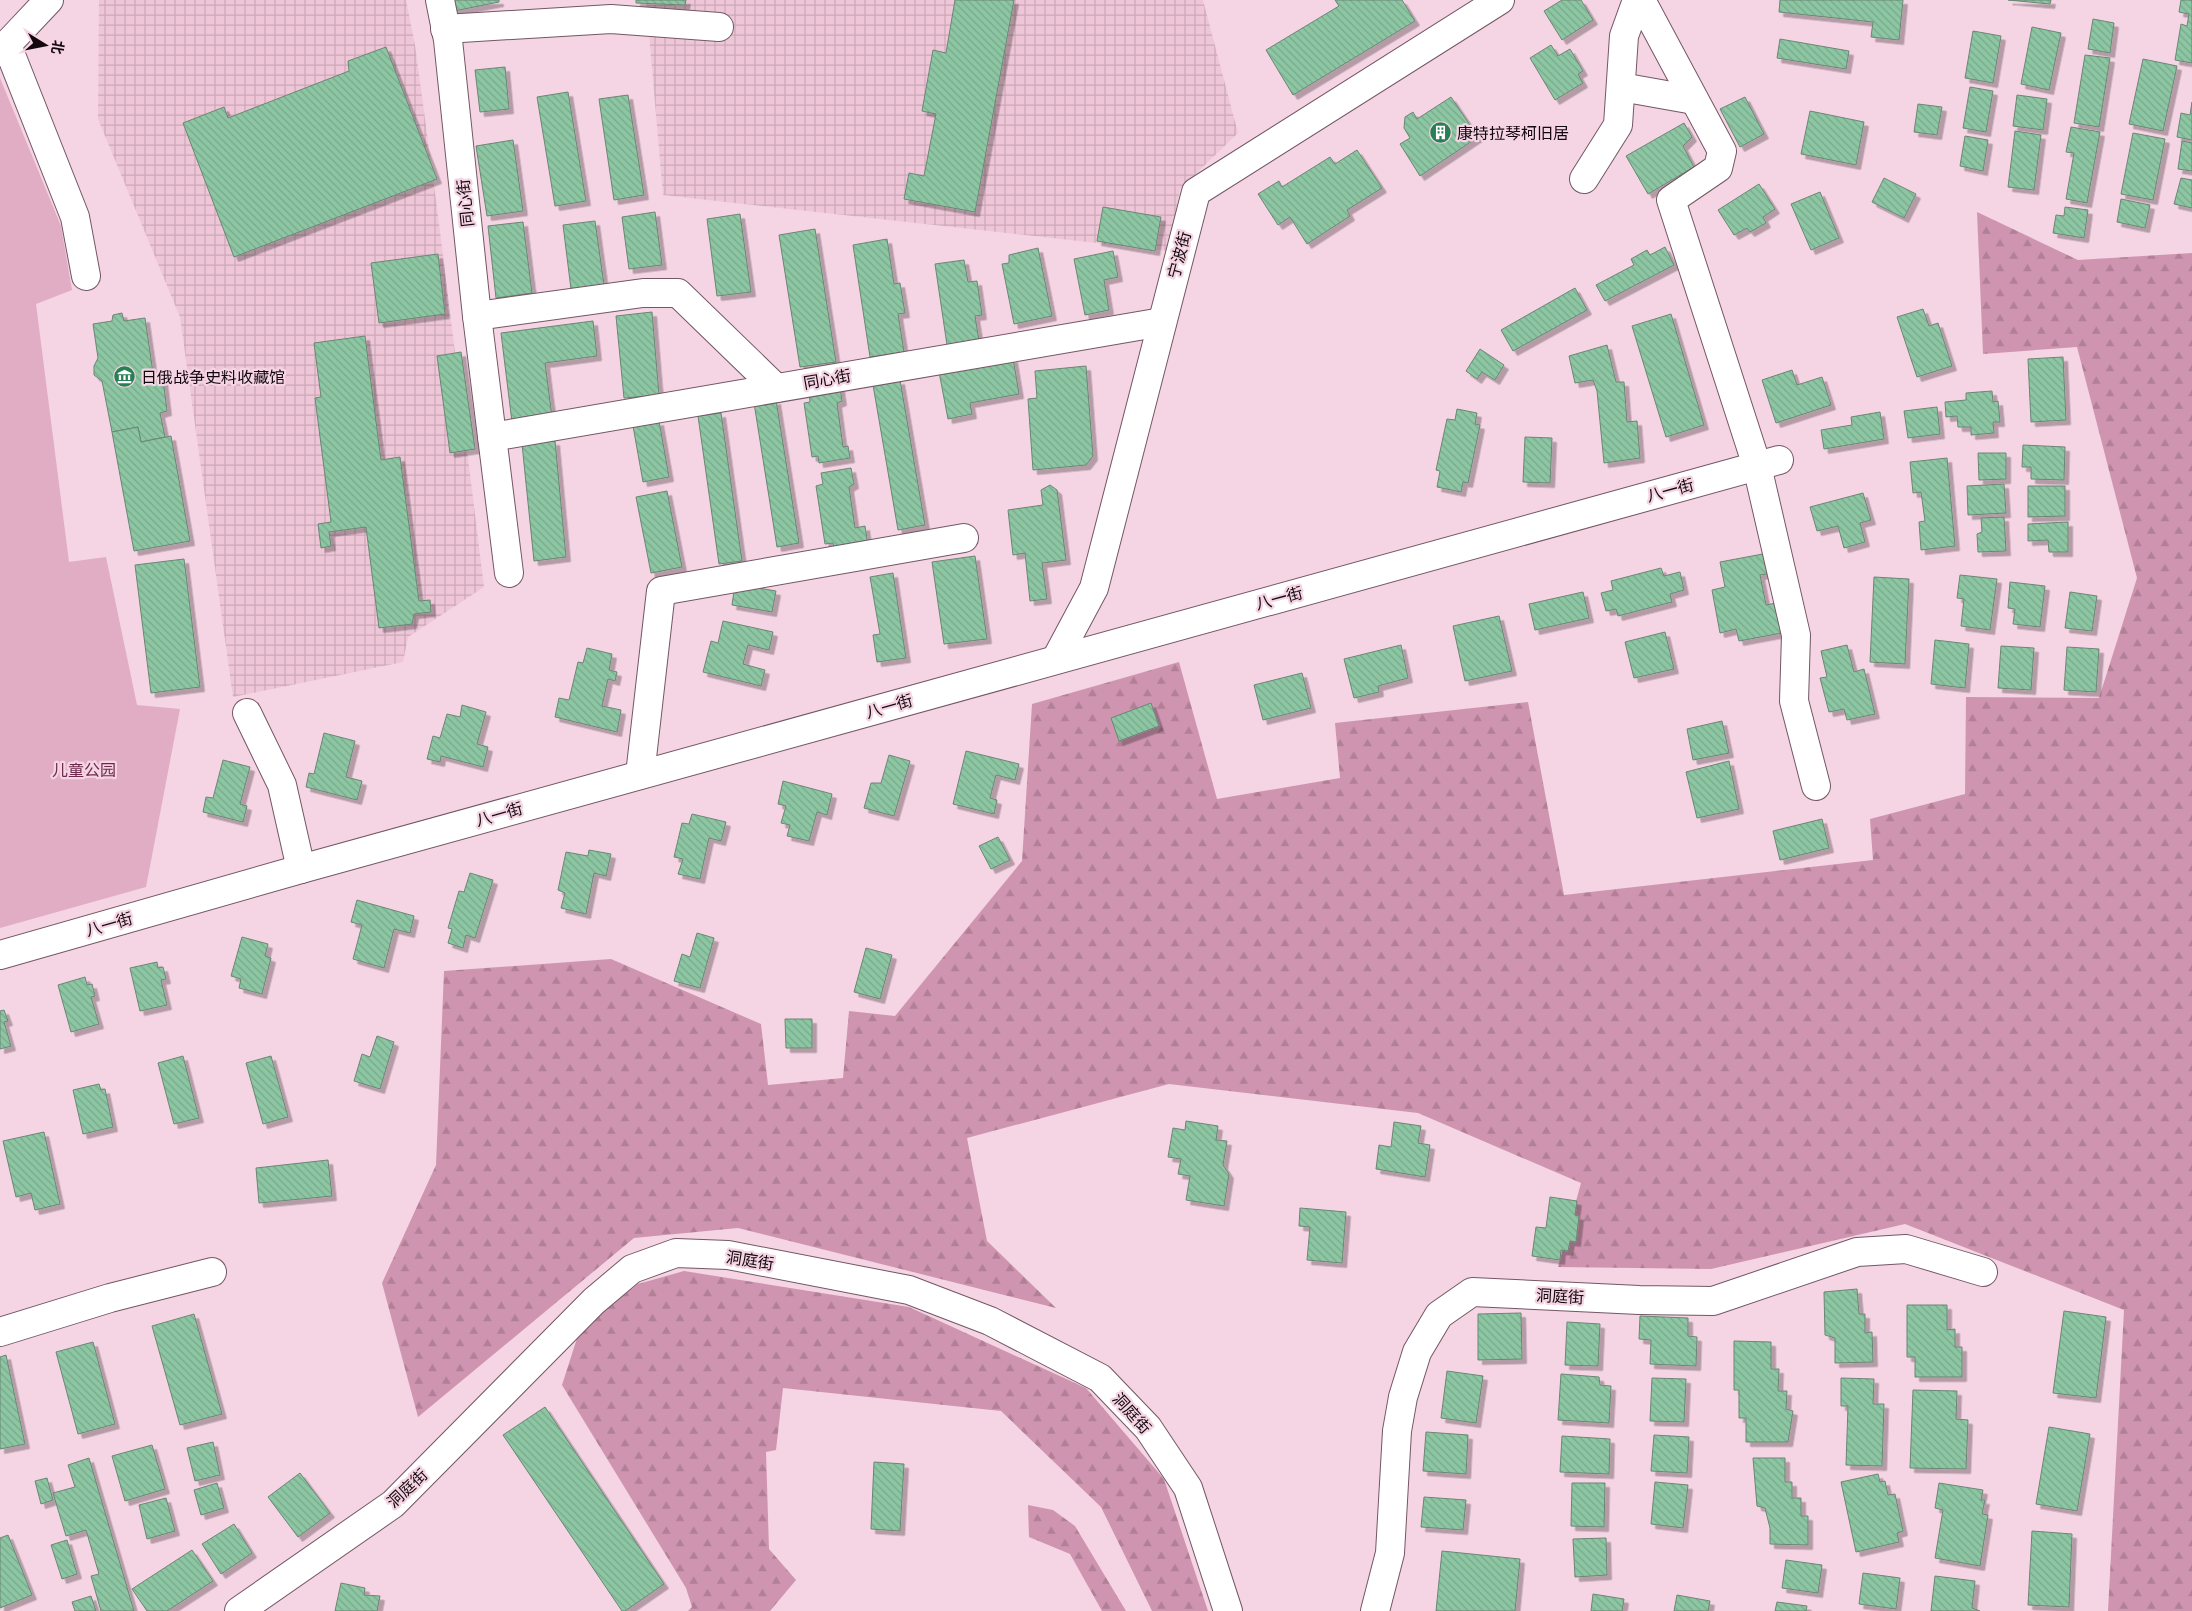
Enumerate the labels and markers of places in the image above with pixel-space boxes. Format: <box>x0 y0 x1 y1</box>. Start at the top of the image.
building icon: 康特拉琴柯旧居 <box>1429 121 1453 145</box>
place label: 康特拉琴柯旧居 <box>1457 123 1569 143</box>
museum icon: 日俄战争史料收藏馆 <box>113 365 137 389</box>
place label: 日俄战争史料收藏馆 <box>141 367 285 387</box>

